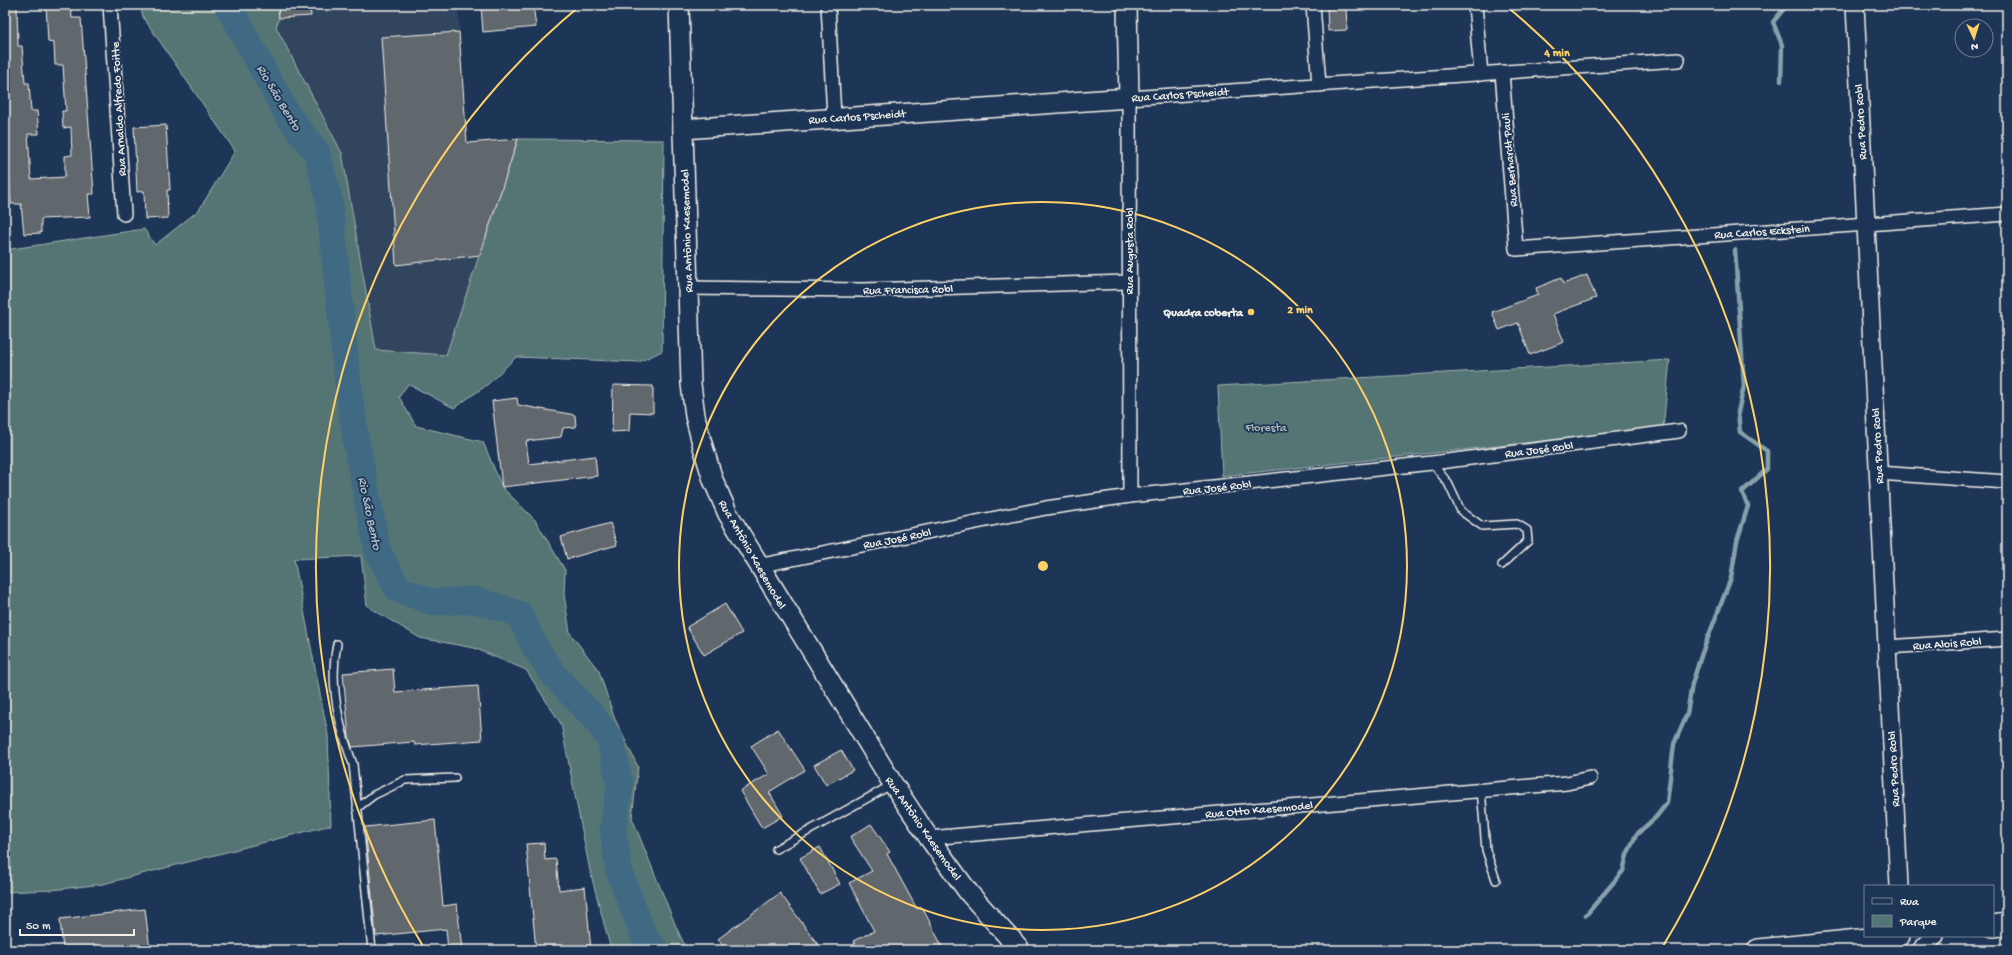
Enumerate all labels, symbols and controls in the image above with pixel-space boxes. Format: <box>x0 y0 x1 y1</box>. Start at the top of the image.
north arrow <box>1954 18 1994 58</box>
street label: Rua Arnaldo Alfredo Foitte <box>109 40 131 177</box>
text: N <box>1971 40 1979 52</box>
text: 4 min <box>1543 47 1570 61</box>
water label: Rio São Bento <box>252 63 304 135</box>
street label: Rua Pedro Robl <box>1853 83 1871 160</box>
street label: Rua Carlos Pscheidt <box>1131 86 1230 106</box>
street label: Rua Carlos Pscheidt <box>808 108 907 128</box>
street label: Rua Berhardt Pauli <box>1500 112 1522 207</box>
street label: Rua Antônio Kaesemodel <box>679 169 697 293</box>
street label: Rua Augusta Robl <box>1124 207 1138 294</box>
street label: Rua Carlos Eckstein <box>1714 223 1811 243</box>
street label: Rua Francisca Robl <box>863 283 954 299</box>
text: 2 min <box>1287 304 1313 318</box>
place label: Quadra coberta <box>1163 307 1244 321</box>
marker: Quadra coberta <box>1246 307 1256 317</box>
street label: Rua Pedro Robl <box>1870 407 1888 484</box>
park label: Floresta <box>1244 422 1287 436</box>
street label: Rua José Robl <box>1504 440 1575 462</box>
water label: Rio São Bento <box>354 476 384 553</box>
street label: Rua José Robl <box>1182 478 1253 500</box>
street label: Rua Antônio Kaesemodel <box>714 498 788 612</box>
street label: Rua José Robl <box>862 526 933 553</box>
centre of rings <box>1036 559 1050 573</box>
street label: Rua Alois Robl <box>1912 636 1982 654</box>
street label: Rua Pedro Robl <box>1886 730 1904 807</box>
street label: Rua Antônio Kaesemodel <box>881 775 964 884</box>
street label: Rua Otto Kaesemodel <box>1205 799 1314 823</box>
legend <box>1864 885 1994 937</box>
text: Rua <box>1900 896 1919 910</box>
scale bar <box>20 911 134 937</box>
text: Parque <box>1899 916 1937 930</box>
text: 50 m <box>26 920 51 934</box>

